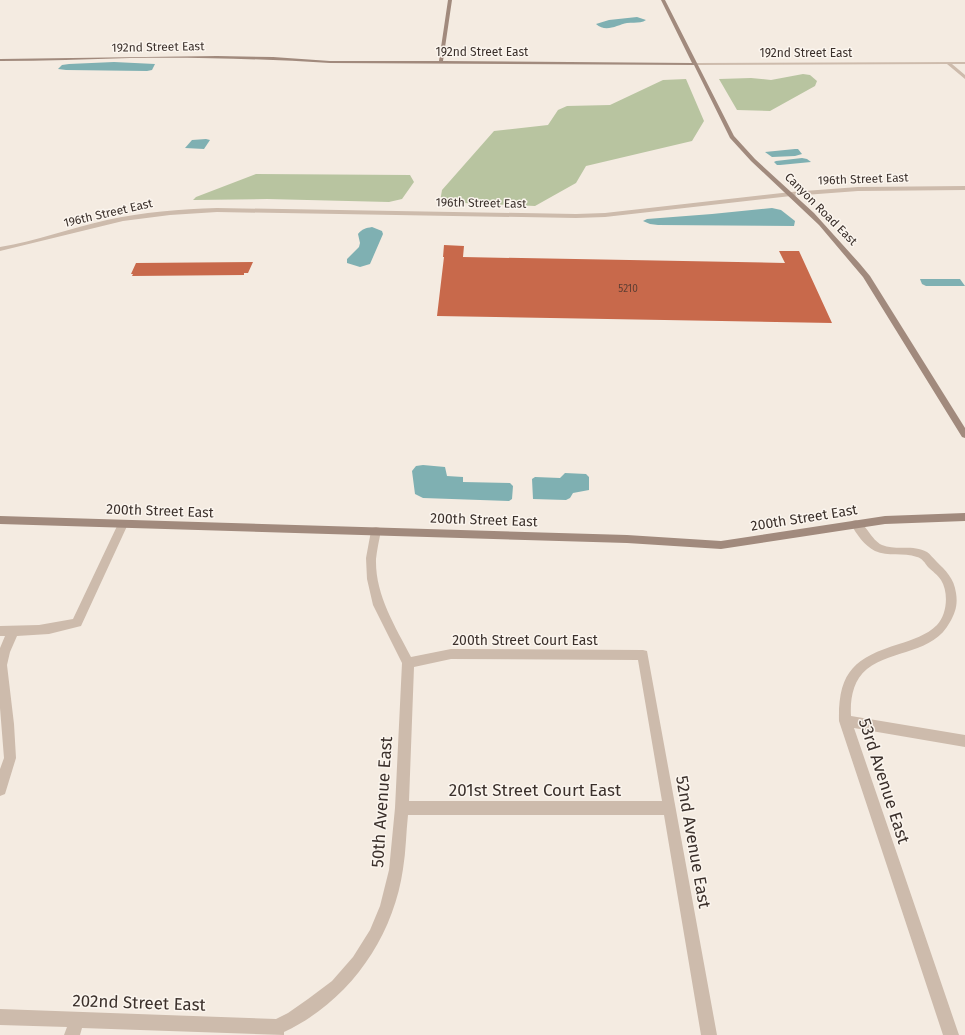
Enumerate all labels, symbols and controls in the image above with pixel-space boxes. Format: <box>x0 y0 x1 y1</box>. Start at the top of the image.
street label: 192nd Street East <box>111 39 205 55</box>
street label: 192nd Street East <box>436 45 529 59</box>
street label: 192nd Street East <box>760 46 853 60</box>
street label: Canyon Road East <box>782 170 861 249</box>
street label: 196th Street East <box>817 170 909 188</box>
street label: 196th Street East <box>435 195 527 211</box>
street label: 196th Street East <box>62 196 154 230</box>
house number: 5210 <box>618 283 638 295</box>
street label: 200th Street East <box>106 501 215 521</box>
street label: 200th Street East <box>750 501 859 535</box>
street label: 200th Street East <box>430 510 539 530</box>
street label: 200th Street Court East <box>452 632 599 649</box>
street label: 53rd Avenue East <box>854 716 914 847</box>
street label: 50th Avenue East <box>367 735 397 868</box>
street label: 52nd Avenue East <box>671 774 715 911</box>
street label: 201st Street Court East <box>449 780 622 801</box>
street label: 202nd Street East <box>72 990 207 1016</box>

